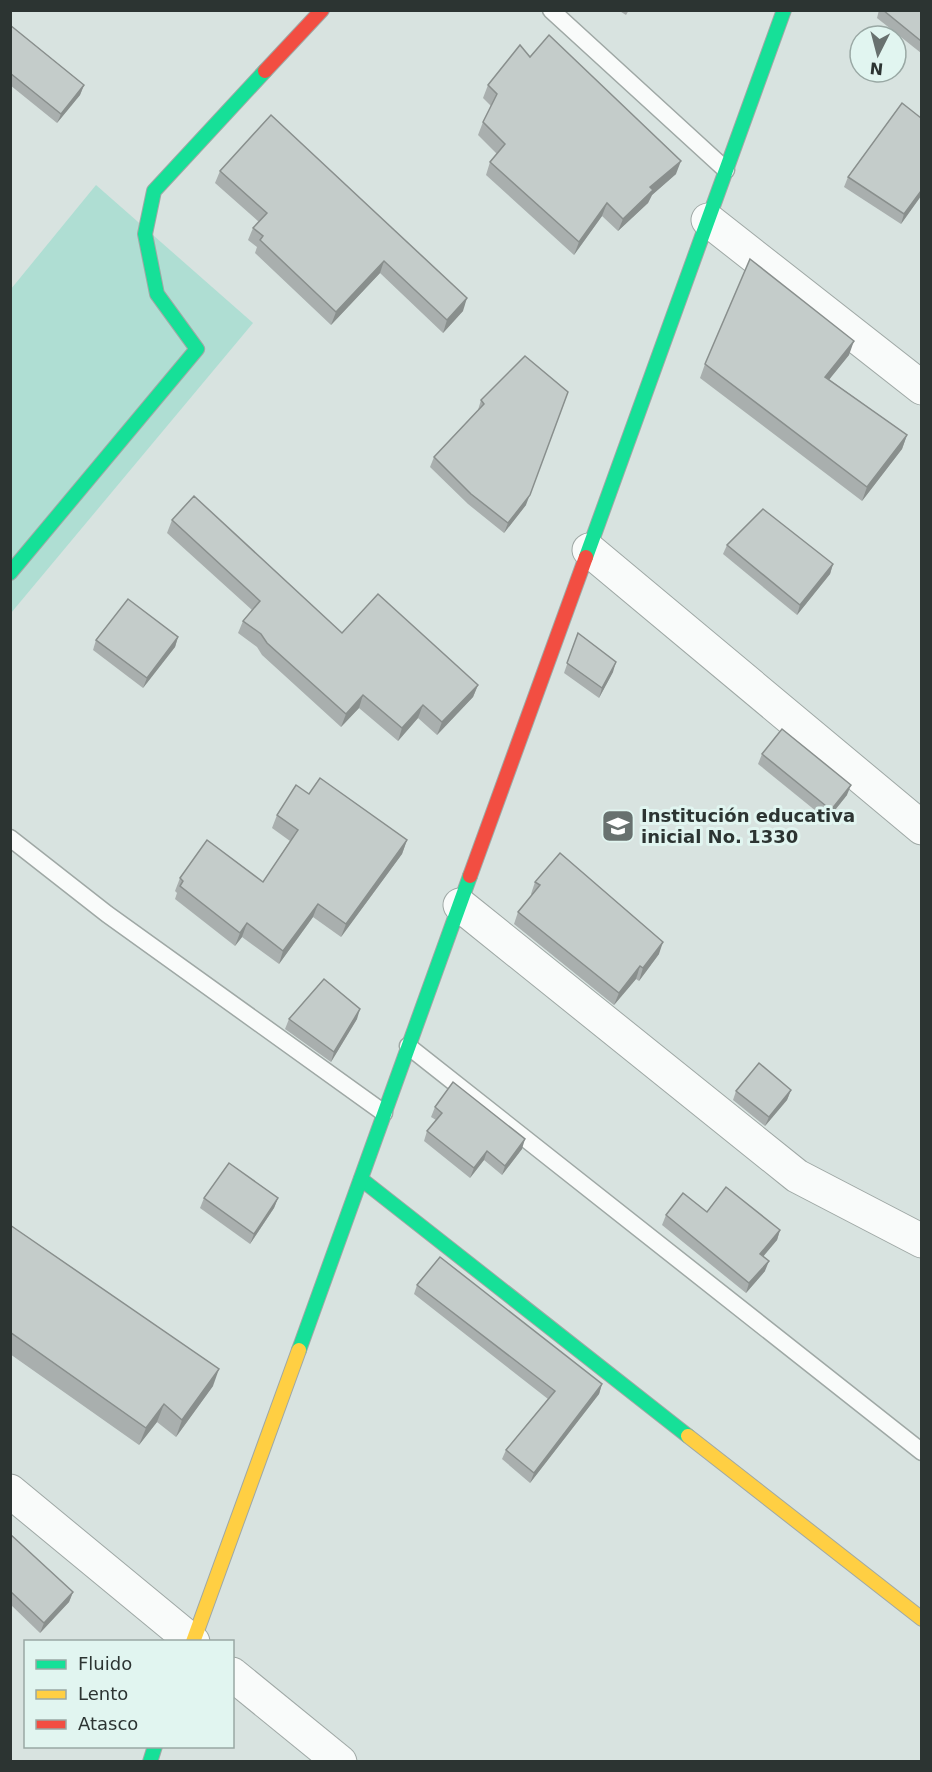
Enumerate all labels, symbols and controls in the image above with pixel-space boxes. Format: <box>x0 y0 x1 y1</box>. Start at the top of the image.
north arrow <box>848 24 908 84</box>
text: N <box>869 58 884 79</box>
place label: Institución educativa inicial No. 1330 <box>641 805 855 847</box>
school or university icon: Institución educativa inicial No. 1330 <box>600 808 636 844</box>
legend <box>24 1640 234 1748</box>
text: Fluido <box>78 1653 132 1674</box>
text: Lento <box>78 1683 128 1704</box>
text: Atasco <box>78 1713 138 1734</box>

